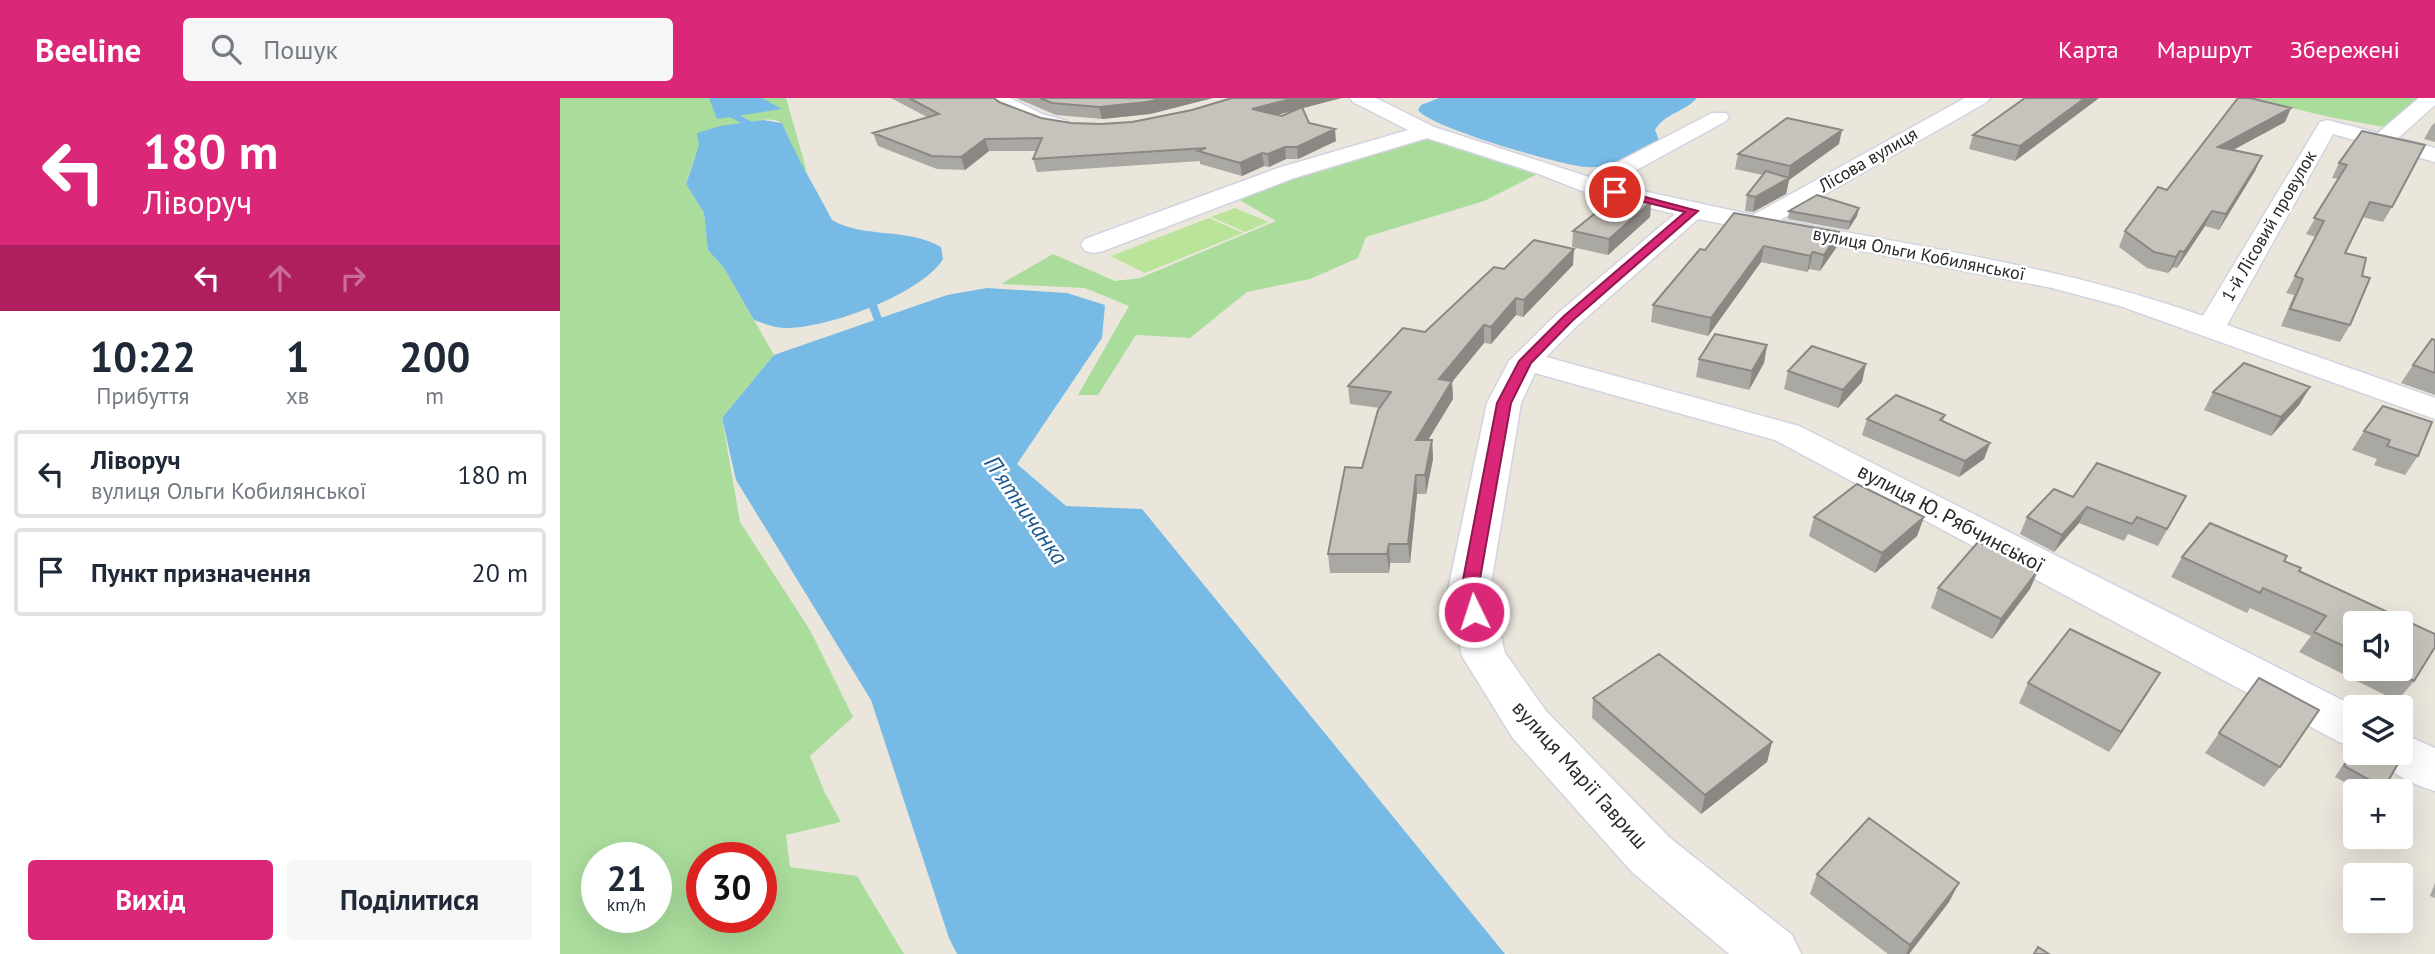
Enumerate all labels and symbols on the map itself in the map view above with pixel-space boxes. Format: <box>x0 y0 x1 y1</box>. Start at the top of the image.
street label: Лісова вулиця <box>1813 122 1921 198</box>
street label: 1-й Лісовий провулок <box>2216 146 2321 306</box>
pin <box>1585 162 1645 222</box>
street label: вулиця Ольги Кобилянської <box>1811 222 2027 285</box>
water label: П'ятничанка <box>978 450 1075 570</box>
street label: вулиця Ю. Рябчинської <box>1853 457 2049 578</box>
position arrow <box>1437 575 1511 649</box>
street label: вулиця Марії Гавриш <box>1507 695 1654 855</box>
speed limit sign: 30 <box>686 842 777 933</box>

